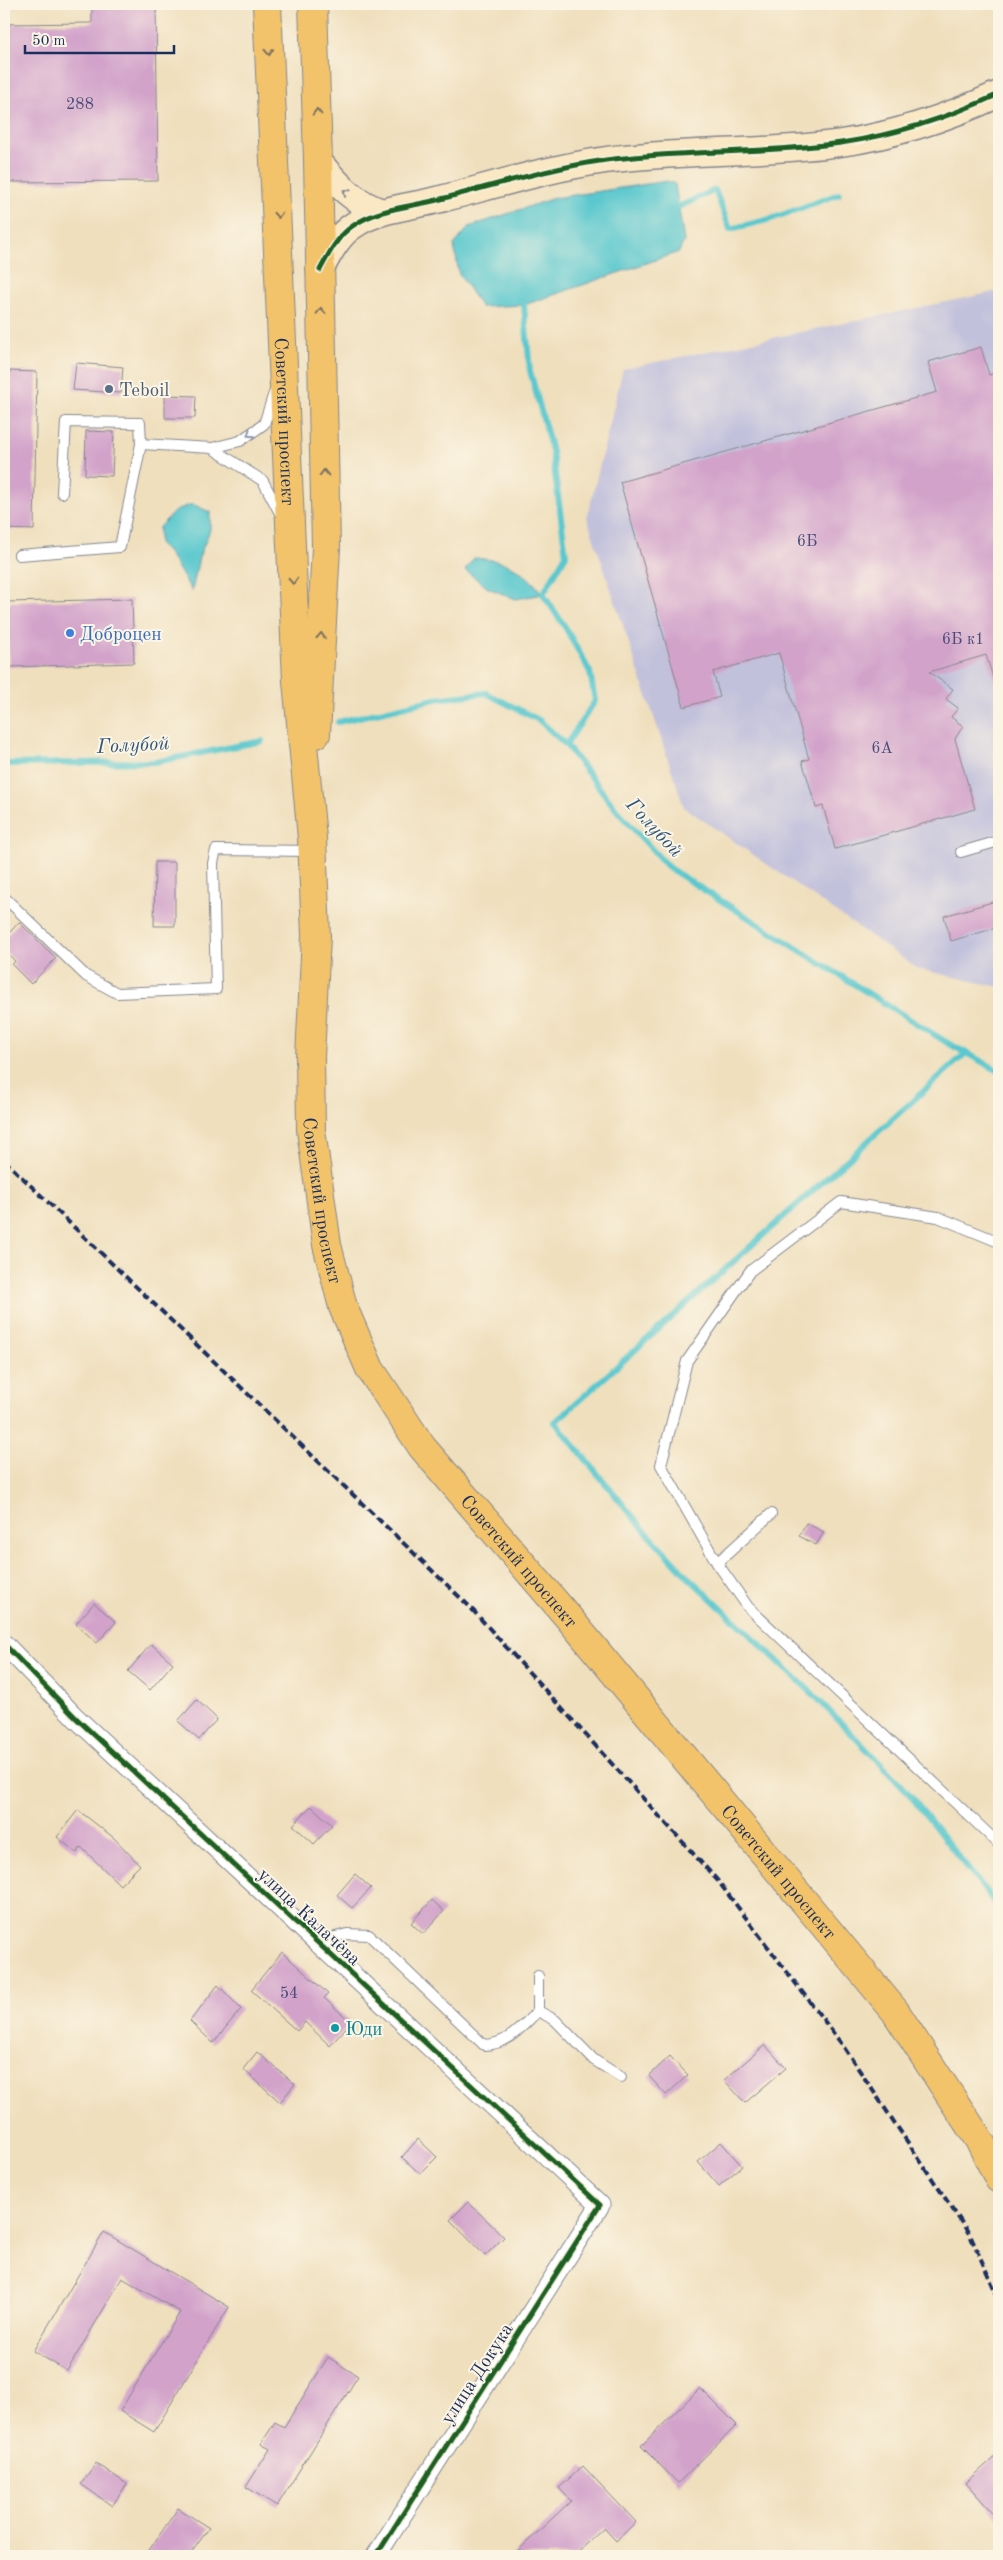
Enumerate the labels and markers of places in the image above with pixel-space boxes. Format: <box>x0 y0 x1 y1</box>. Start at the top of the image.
place label: Teboil <box>119 382 169 401</box>
marker: Teboil <box>103 383 115 395</box>
place label: Доброцен <box>80 626 162 645</box>
marker: Доброцен <box>64 627 76 639</box>
place label: Юди <box>345 2021 383 2040</box>
marker: Юди <box>329 2022 341 2034</box>

